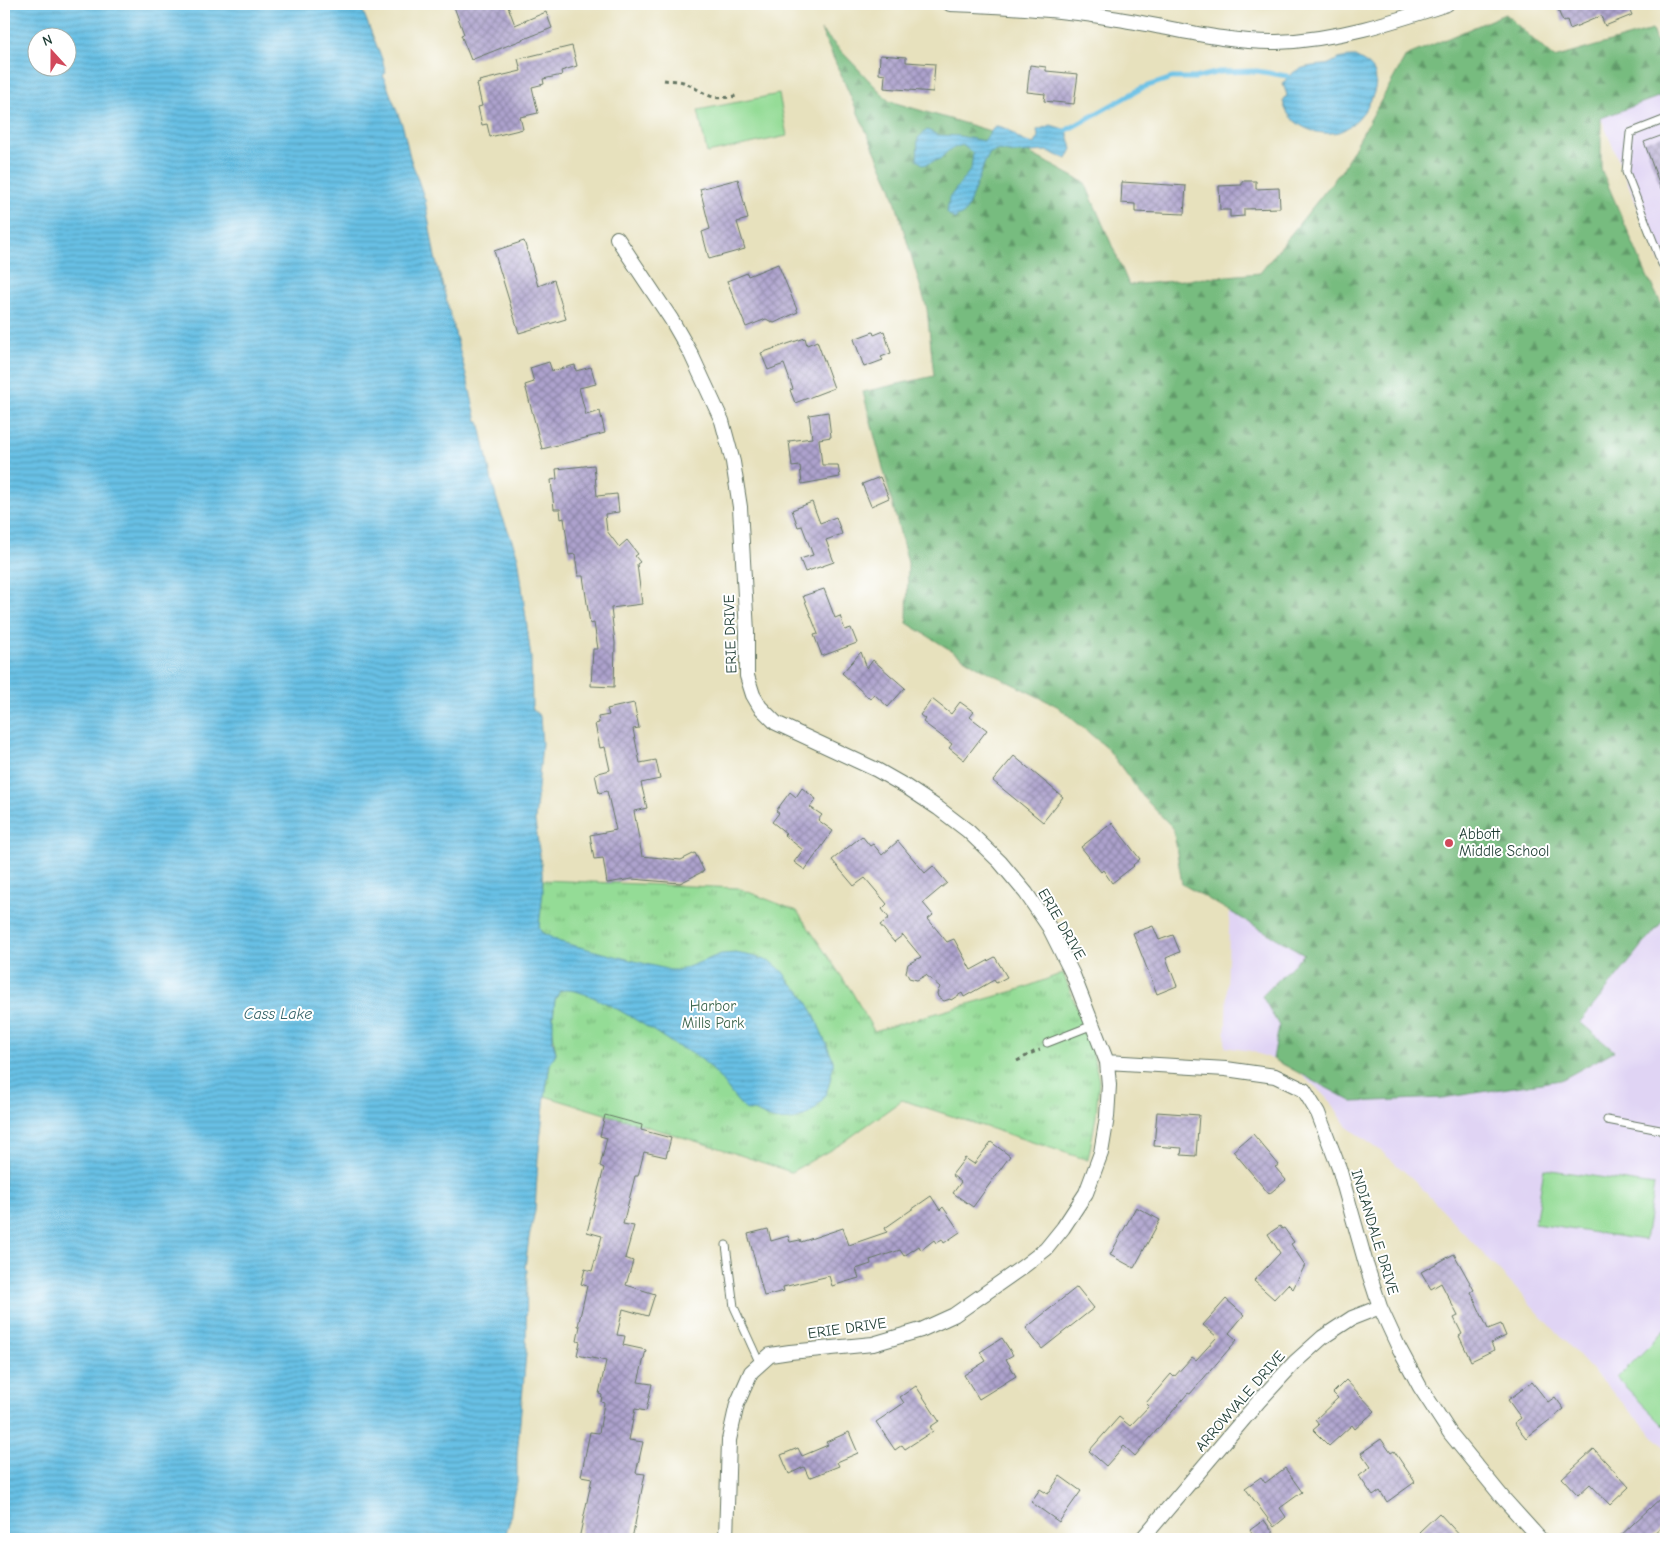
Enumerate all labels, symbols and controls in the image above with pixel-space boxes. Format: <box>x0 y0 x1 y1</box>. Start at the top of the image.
north arrow <box>28 28 78 78</box>
text: N <box>40 31 55 50</box>
street label: ERIE DRIVE <box>720 594 740 674</box>
place label: Abbott Middle School <box>1459 825 1549 860</box>
marker: Abbott Middle School <box>1443 837 1455 849</box>
street label: ERIE DRIVE <box>1034 885 1090 963</box>
park label: Harbor Mills Park <box>682 997 745 1032</box>
water label: Cass Lake <box>244 1005 312 1023</box>
street label: INDIANDALE DRIVE <box>1347 1167 1403 1297</box>
street label: ERIE DRIVE <box>807 1314 887 1342</box>
street label: ARROWVALE DRIVE <box>1191 1347 1289 1455</box>

